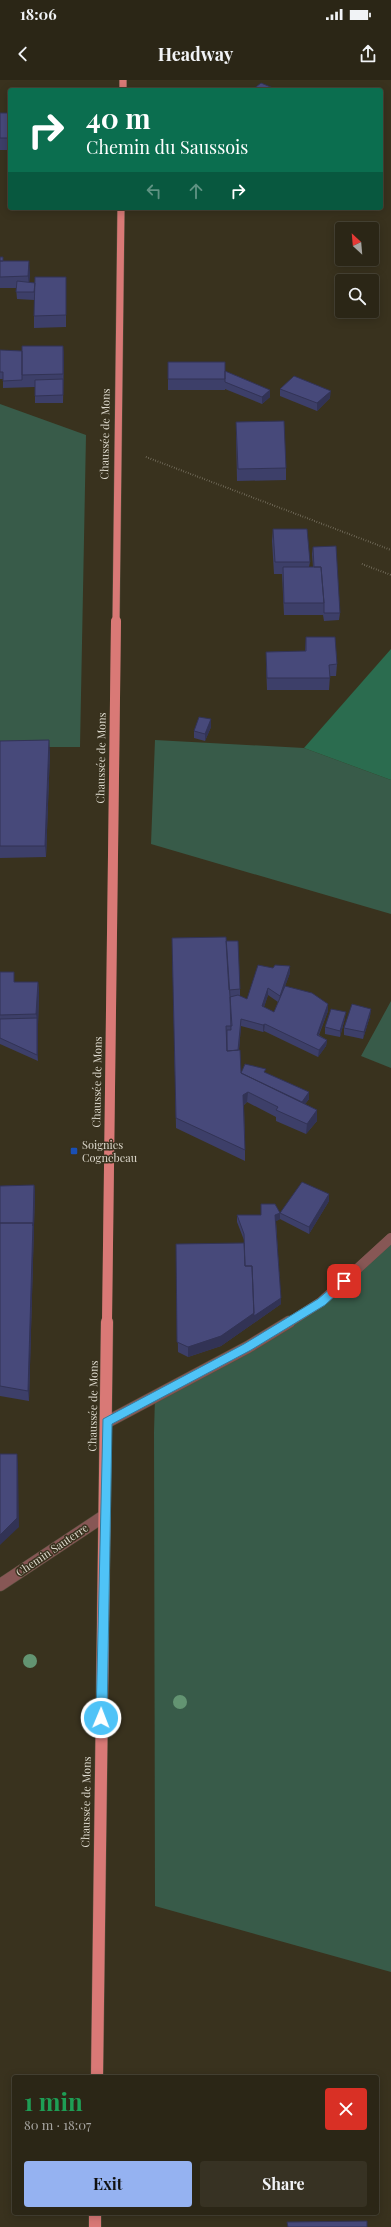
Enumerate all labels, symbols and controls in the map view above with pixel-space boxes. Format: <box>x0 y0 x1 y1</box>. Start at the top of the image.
text: 18:06 <box>20 4 57 24</box>
text: Headway <box>158 42 233 66</box>
icon: back <box>12 43 34 65</box>
icon: share <box>357 43 379 65</box>
text: 40 m <box>86 99 151 136</box>
icon: right <box>20 104 72 156</box>
text: Chemin du Saussois <box>86 135 248 159</box>
icon: left <box>143 180 165 202</box>
icon: ahead <box>185 180 207 202</box>
icon: right <box>227 180 249 202</box>
north arrow <box>335 222 379 266</box>
map controls <box>335 222 379 318</box>
button: search <box>335 274 379 318</box>
street label: Chaussée de Mons <box>96 388 113 480</box>
street label: Chaussée de Mons <box>92 712 109 804</box>
street label: Chaussée de Mons <box>88 1036 105 1128</box>
place label: Soignies Cognebeau <box>82 1137 138 1165</box>
marker: Soignies Cognebeau <box>69 1146 79 1156</box>
pin <box>327 1264 361 1298</box>
icon: arrive <box>333 1270 355 1292</box>
street label: Chaussée de Mons <box>84 1360 101 1452</box>
street label: Chemin Sauterre <box>13 1520 91 1579</box>
position arrow <box>80 1697 122 1739</box>
street label: Chaussée de Mons <box>77 1756 94 1848</box>
text: 1 min <box>24 2085 83 2117</box>
button: close <box>325 2088 367 2130</box>
text: 80 m · 18:07 <box>24 2116 91 2133</box>
button: Exit <box>24 2161 192 2207</box>
button: Share <box>200 2161 367 2207</box>

